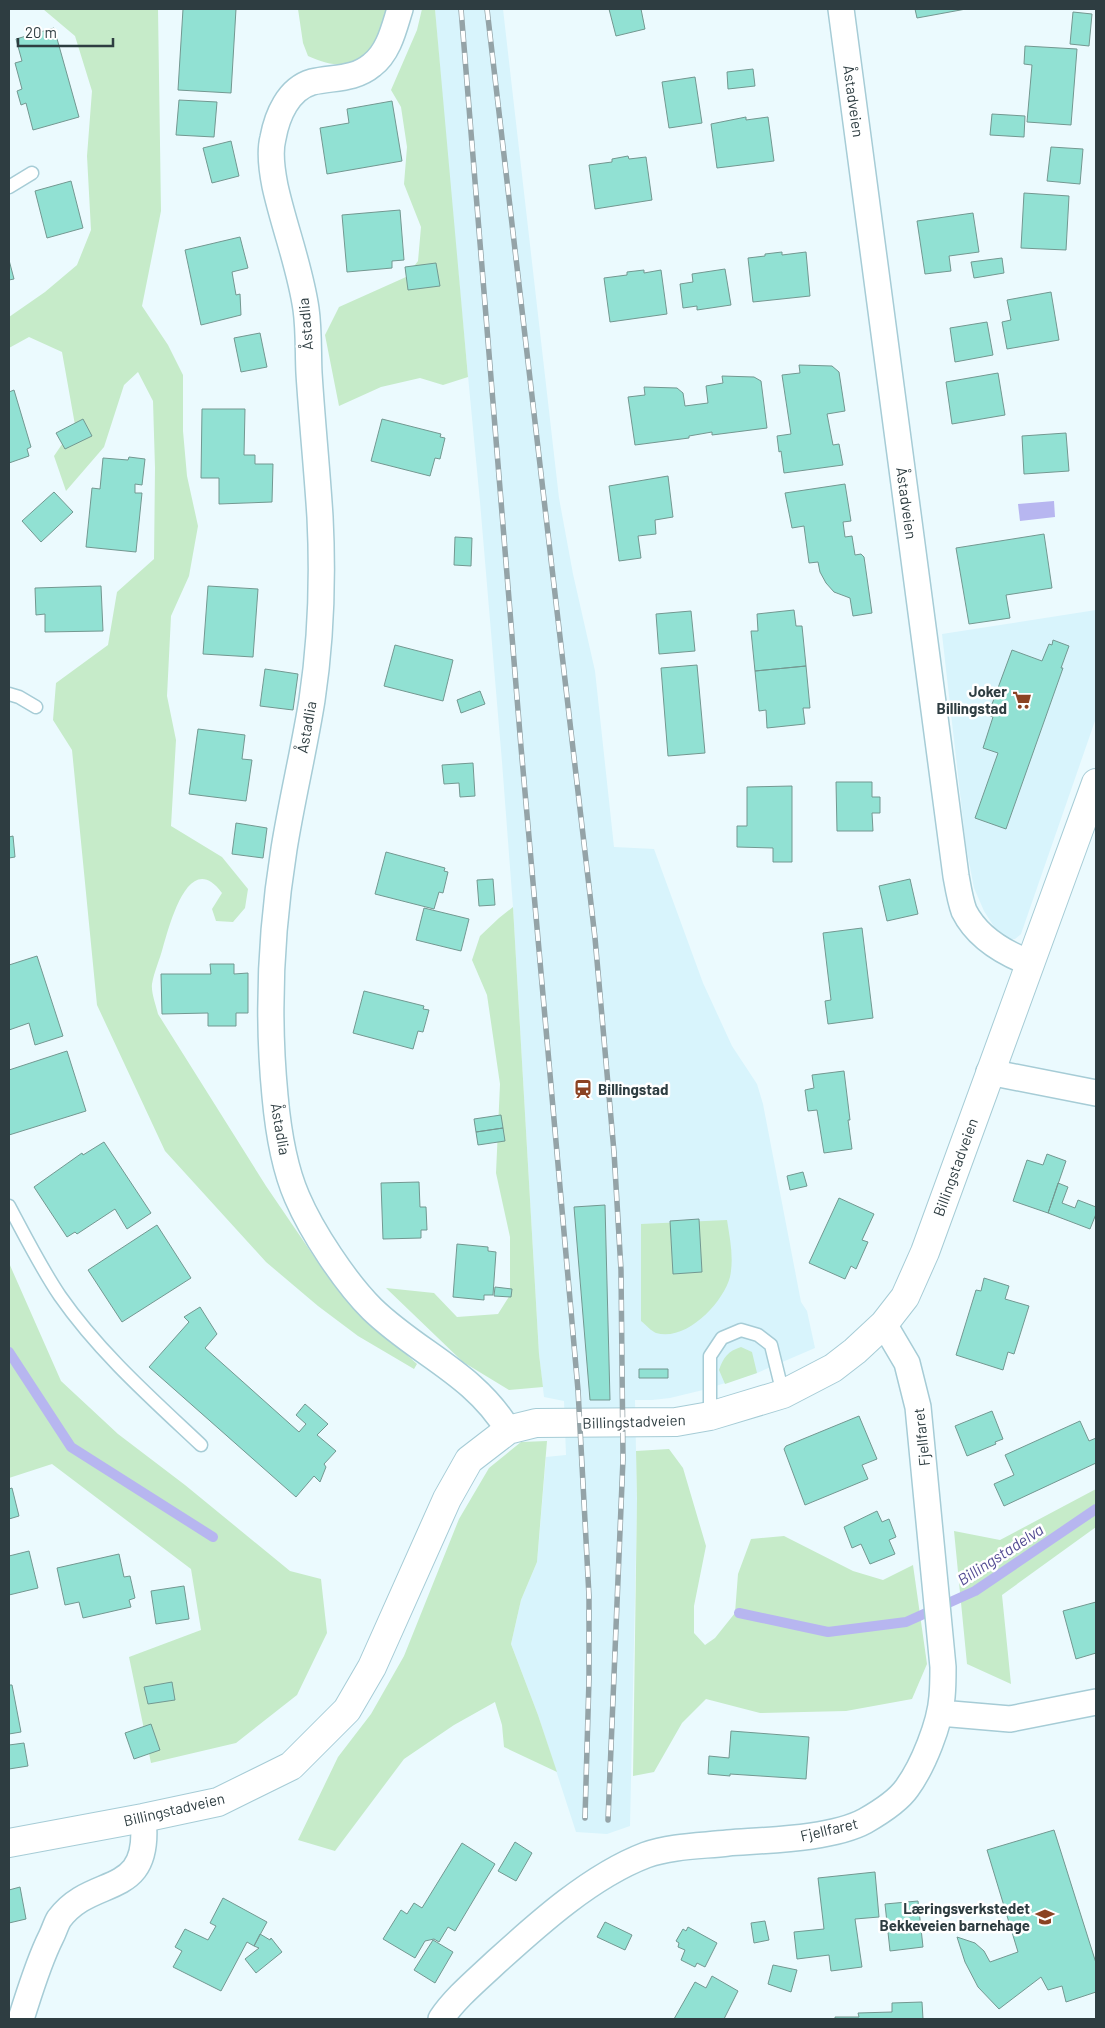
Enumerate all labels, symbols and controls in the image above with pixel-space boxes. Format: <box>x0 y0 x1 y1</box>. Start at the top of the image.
scale bar <box>18 15 112 47</box>
text: 20 m <box>25 23 57 41</box>
street label: Åstadveien <box>840 64 869 138</box>
street label: Åstadlia <box>293 297 316 351</box>
street label: Åstadveien <box>893 466 922 540</box>
place label: Joker Billingstad <box>937 682 1007 717</box>
supermarket icon: Joker Billingstad <box>1011 689 1033 711</box>
street label: Åstadlia <box>292 699 319 754</box>
station icon: Billingstad <box>572 1078 594 1100</box>
place label: Billingstad <box>598 1080 668 1098</box>
street label: Åstadlia <box>268 1101 295 1156</box>
street label: Billingstadveien <box>929 1115 981 1219</box>
street label: Fjellfaret <box>909 1407 933 1467</box>
street label: Billingstadveien <box>582 1410 686 1432</box>
water label: Billingstadelva <box>953 1519 1047 1589</box>
street label: Billingstadveien <box>122 1789 226 1829</box>
street label: Fjellfaret <box>798 1814 860 1844</box>
place label: Læringsverkstedet Bekkeveien barnehage <box>880 1899 1030 1934</box>
school or university icon: Læringsverkstedet Bekkeveien barnehage <box>1034 1906 1056 1928</box>

